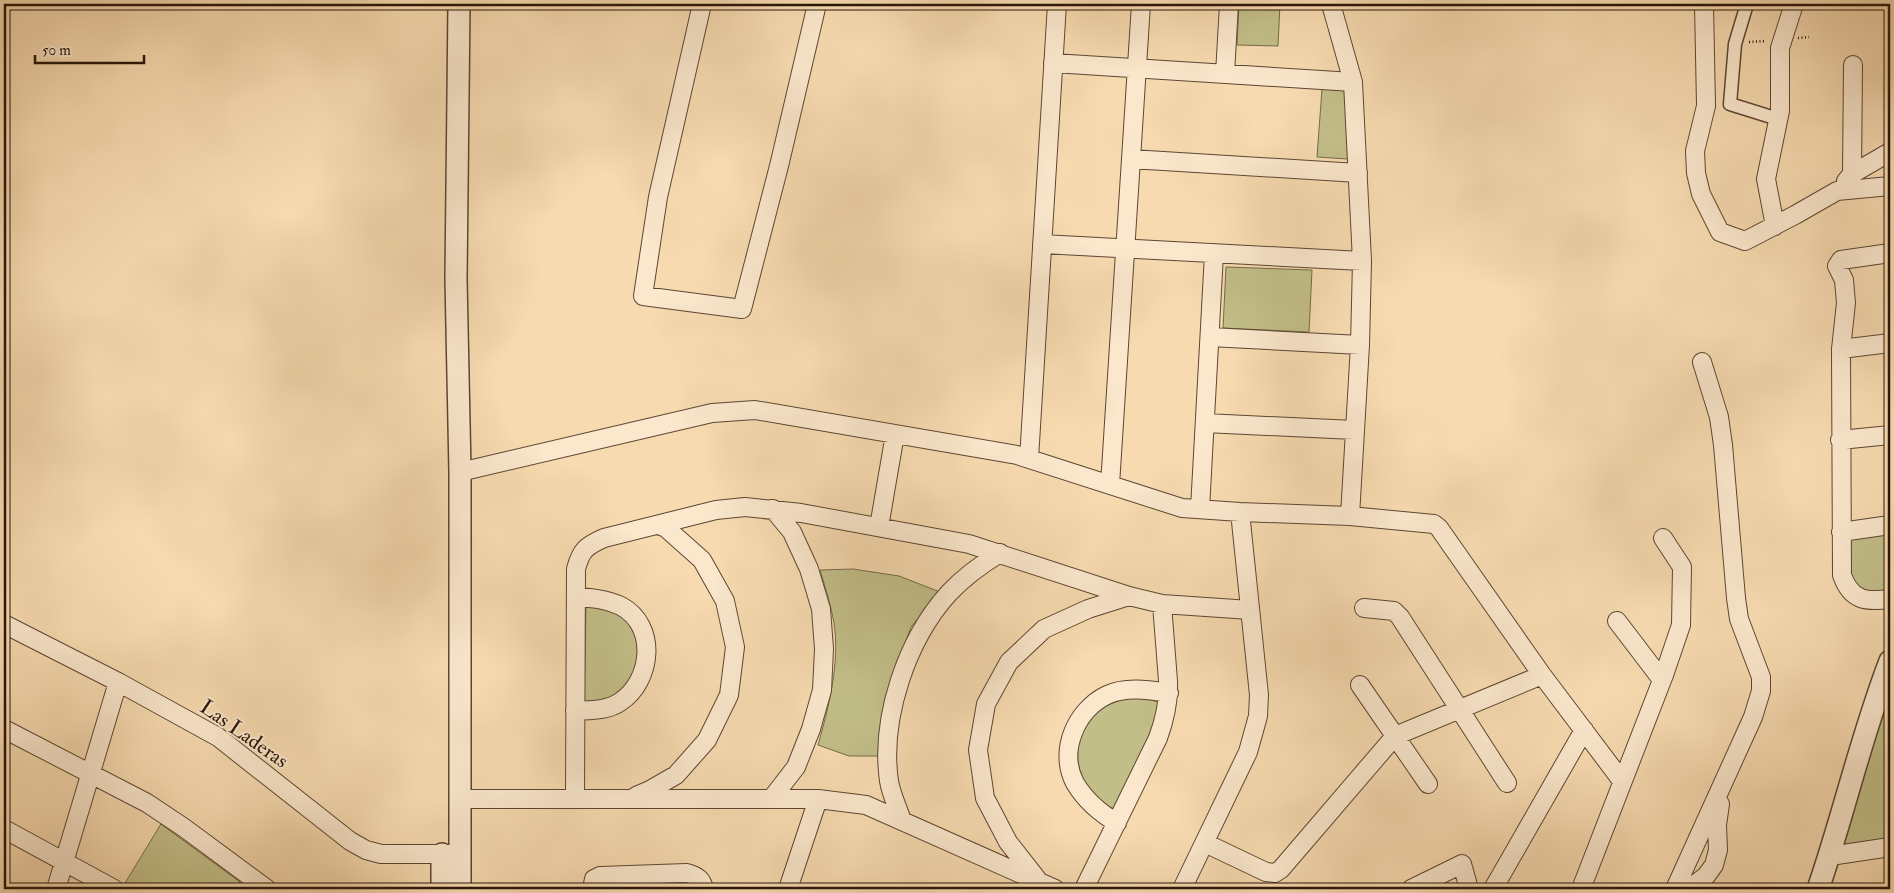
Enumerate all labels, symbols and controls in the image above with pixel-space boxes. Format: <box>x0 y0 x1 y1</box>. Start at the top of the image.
scale bar <box>35 32 144 64</box>
text: 50 m <box>42 41 71 60</box>
street label: Las Laderas <box>194 694 294 774</box>

